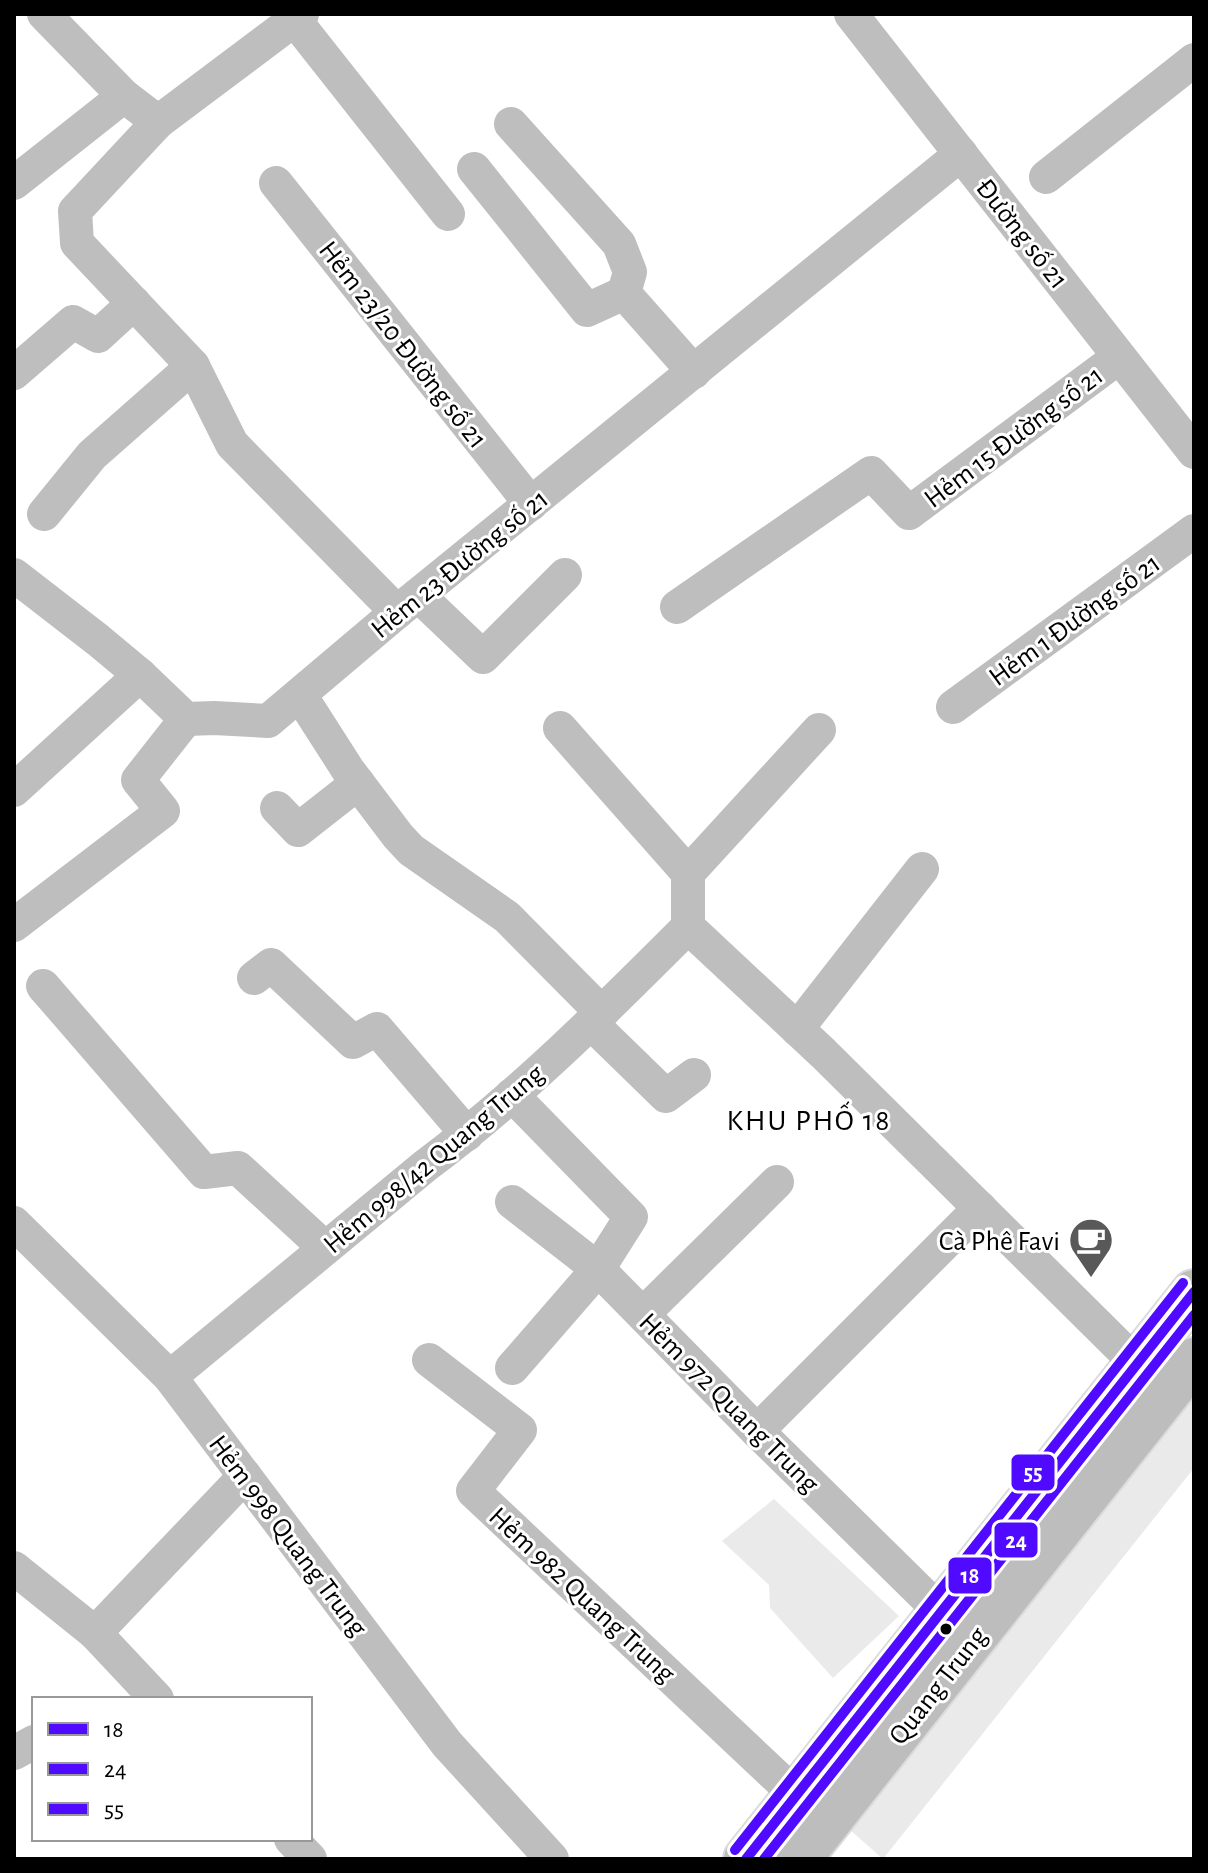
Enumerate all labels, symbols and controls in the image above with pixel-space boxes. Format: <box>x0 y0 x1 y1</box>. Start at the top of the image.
street label: Đường số 21 <box>970 174 1073 295</box>
street label: Hẻm 23/20 Đường số 21 <box>313 236 492 454</box>
street label: Hẻm 15 Đường số 21 <box>920 361 1109 514</box>
street label: Hẻm 23 Đường số 21 <box>366 485 554 644</box>
street label: Hẻm 1 Đường số 21 <box>984 549 1166 692</box>
street label: Hẻm 998/42 Quang Trung <box>319 1059 550 1259</box>
district label: KHU PHỐ 18 <box>727 1101 891 1136</box>
cafe icon: Cà Phê Favi <box>1067 1216 1115 1279</box>
place label: Cà Phê Favi <box>939 1228 1060 1256</box>
street label: Hẻm 972 Quang Trung <box>633 1308 824 1499</box>
street label: Hẻm 998 Quang Trung <box>203 1431 372 1642</box>
line badge: 55 <box>1010 1453 1056 1492</box>
text: 55 <box>1023 1462 1043 1484</box>
street label: Hẻm 982 Quang Trung <box>483 1502 680 1689</box>
line badge: 24 <box>993 1521 1039 1559</box>
text: 24 <box>1005 1530 1027 1552</box>
line badge: 18 <box>947 1556 993 1595</box>
text: 18 <box>961 1565 979 1587</box>
unlabelled marker <box>938 1621 954 1637</box>
street label: Quang Trung <box>884 1622 993 1750</box>
legend <box>32 1697 312 1841</box>
text: 18 <box>104 1718 124 1742</box>
text: 24 <box>104 1758 126 1782</box>
text: 55 <box>104 1798 124 1822</box>

